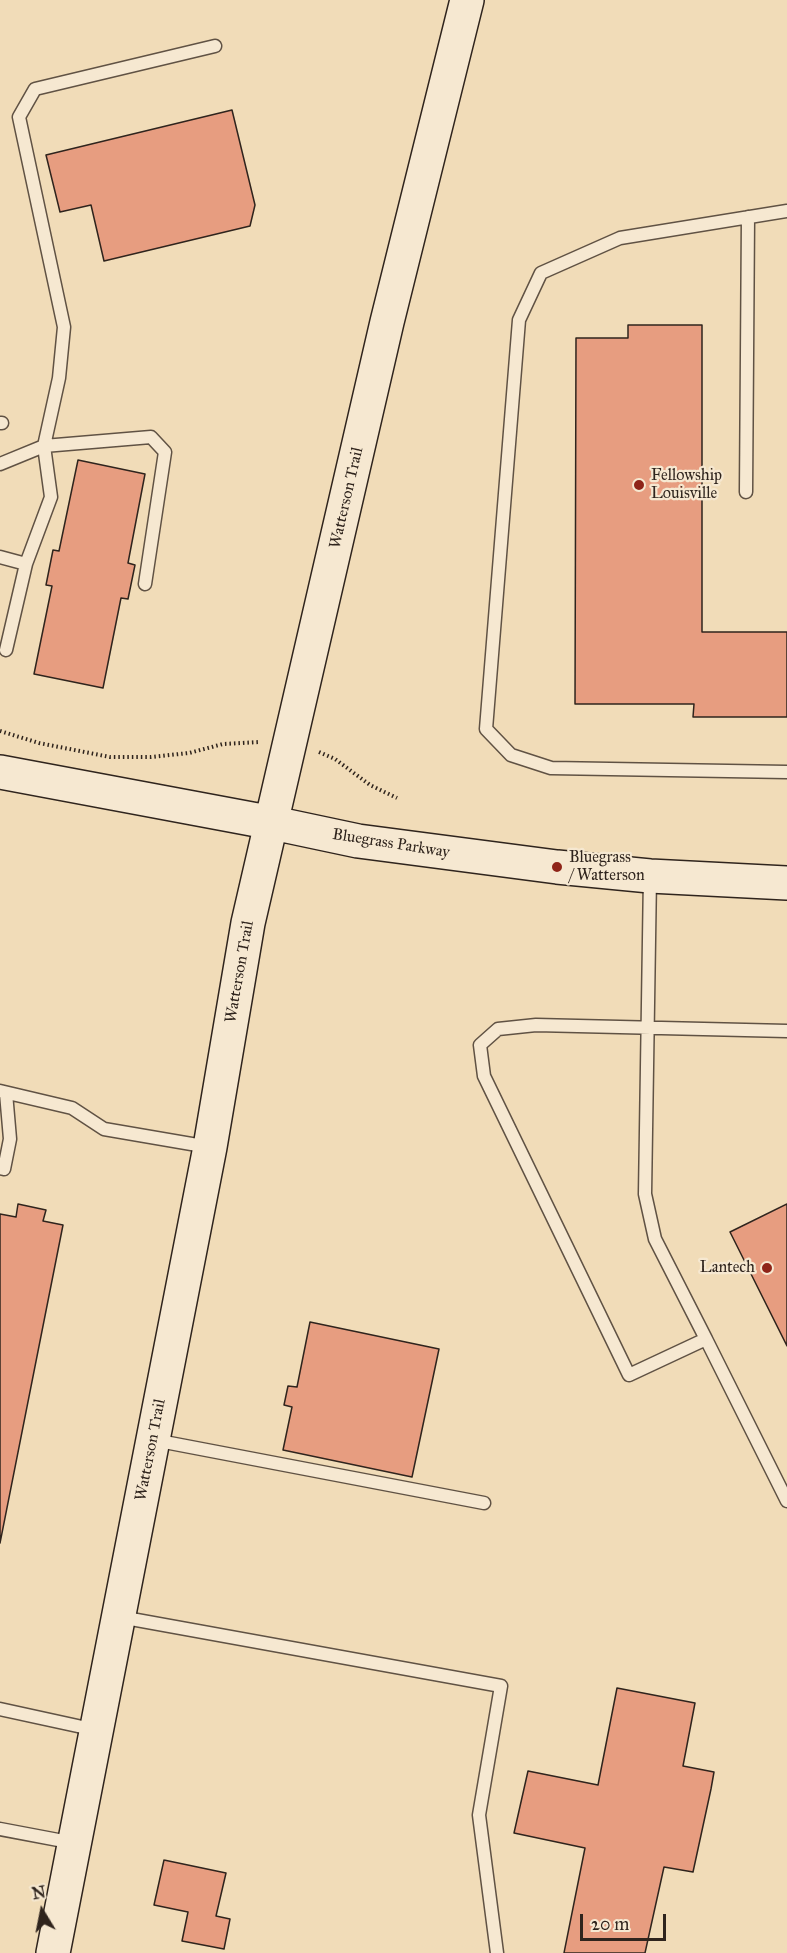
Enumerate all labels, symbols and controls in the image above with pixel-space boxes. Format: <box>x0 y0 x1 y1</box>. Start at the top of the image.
street label: Watterson Trail <box>326 445 368 551</box>
place label: Fellowship Louisville <box>651 466 722 504</box>
marker: Fellowship Louisville <box>632 478 646 492</box>
street label: Bluegrass Parkway <box>331 825 451 863</box>
place label: Bluegrass / Watterson <box>569 848 645 886</box>
marker: Bluegrass / Watterson <box>550 860 564 874</box>
street label: Watterson Trail <box>222 919 258 1025</box>
place label: Lantech <box>700 1258 755 1278</box>
marker: Lantech <box>760 1261 774 1275</box>
street label: Watterson Trail <box>132 1397 170 1503</box>
north arrow <box>12 1881 72 1941</box>
text: N <box>30 1882 47 1903</box>
scale bar <box>583 1902 668 1940</box>
text: 20 m <box>591 1913 629 1935</box>

